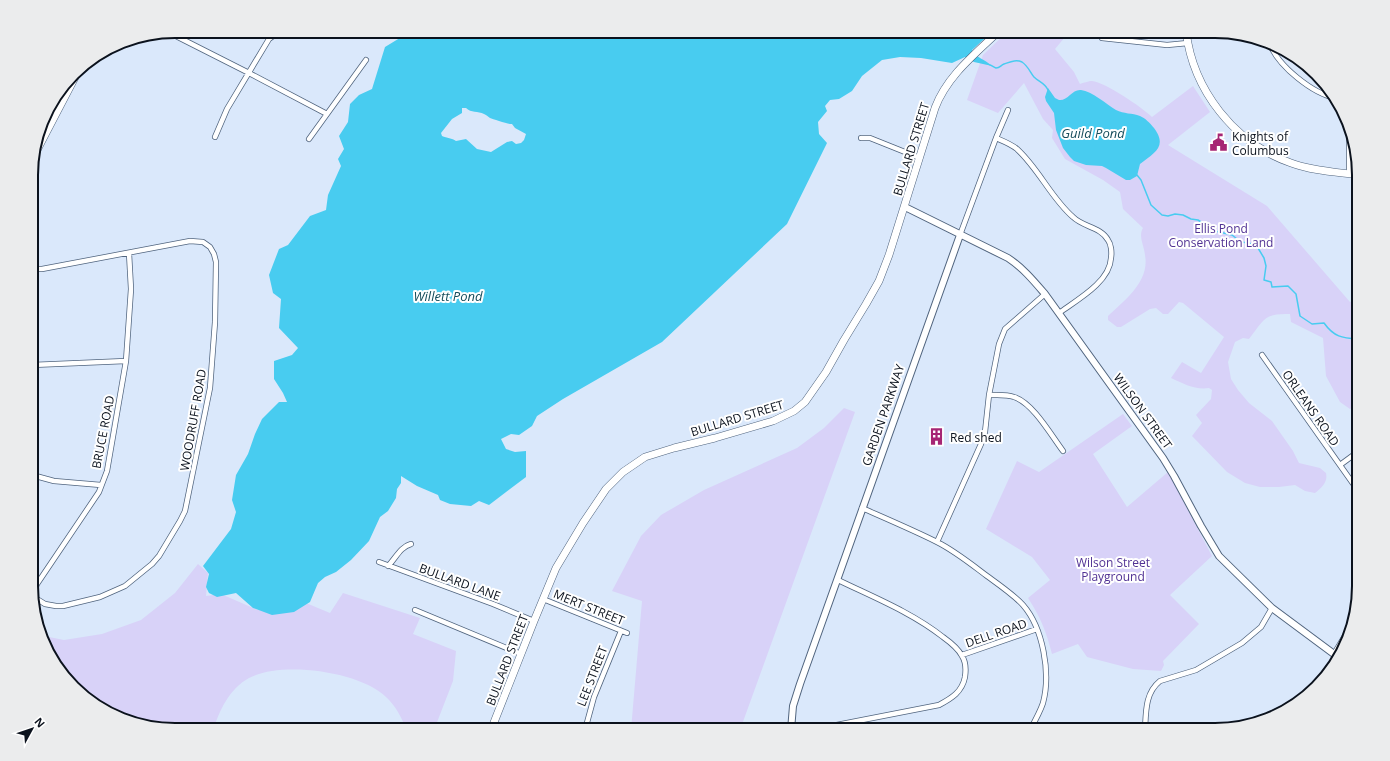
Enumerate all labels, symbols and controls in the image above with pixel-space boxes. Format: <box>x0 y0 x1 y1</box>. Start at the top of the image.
street label: BULLARD STREET <box>889 100 933 198</box>
water label: Guild Pond <box>1061 124 1125 142</box>
place label: Knights of Columbus <box>1232 128 1289 159</box>
public building icon: Knights of Columbus <box>1209 133 1229 153</box>
park label: Ellis Pond Conservation Land <box>1169 220 1273 251</box>
water label: Willett Pond <box>413 287 483 305</box>
street label: GARDEN PARKWAY <box>858 362 908 468</box>
street label: ORLEANS ROAD <box>1279 367 1343 449</box>
street label: WOODRUFF ROAD <box>176 368 210 472</box>
street label: WILSON STREET <box>1110 370 1176 452</box>
street label: BRUCE ROAD <box>88 394 118 470</box>
street label: BULLARD STREET <box>688 396 786 440</box>
building icon: Red shed <box>927 427 947 447</box>
place label: Red shed <box>950 429 1002 446</box>
park label: Wilson Street Playground <box>1076 554 1150 585</box>
street label: BULLARD LANE <box>417 559 503 605</box>
street label: MERT STREET <box>551 585 627 629</box>
street label: BULLARD STREET <box>482 612 532 708</box>
street label: DELL ROAD <box>963 615 1029 651</box>
street label: LEE STREET <box>573 643 611 709</box>
north arrow <box>12 709 52 749</box>
text: N <box>31 714 49 731</box>

